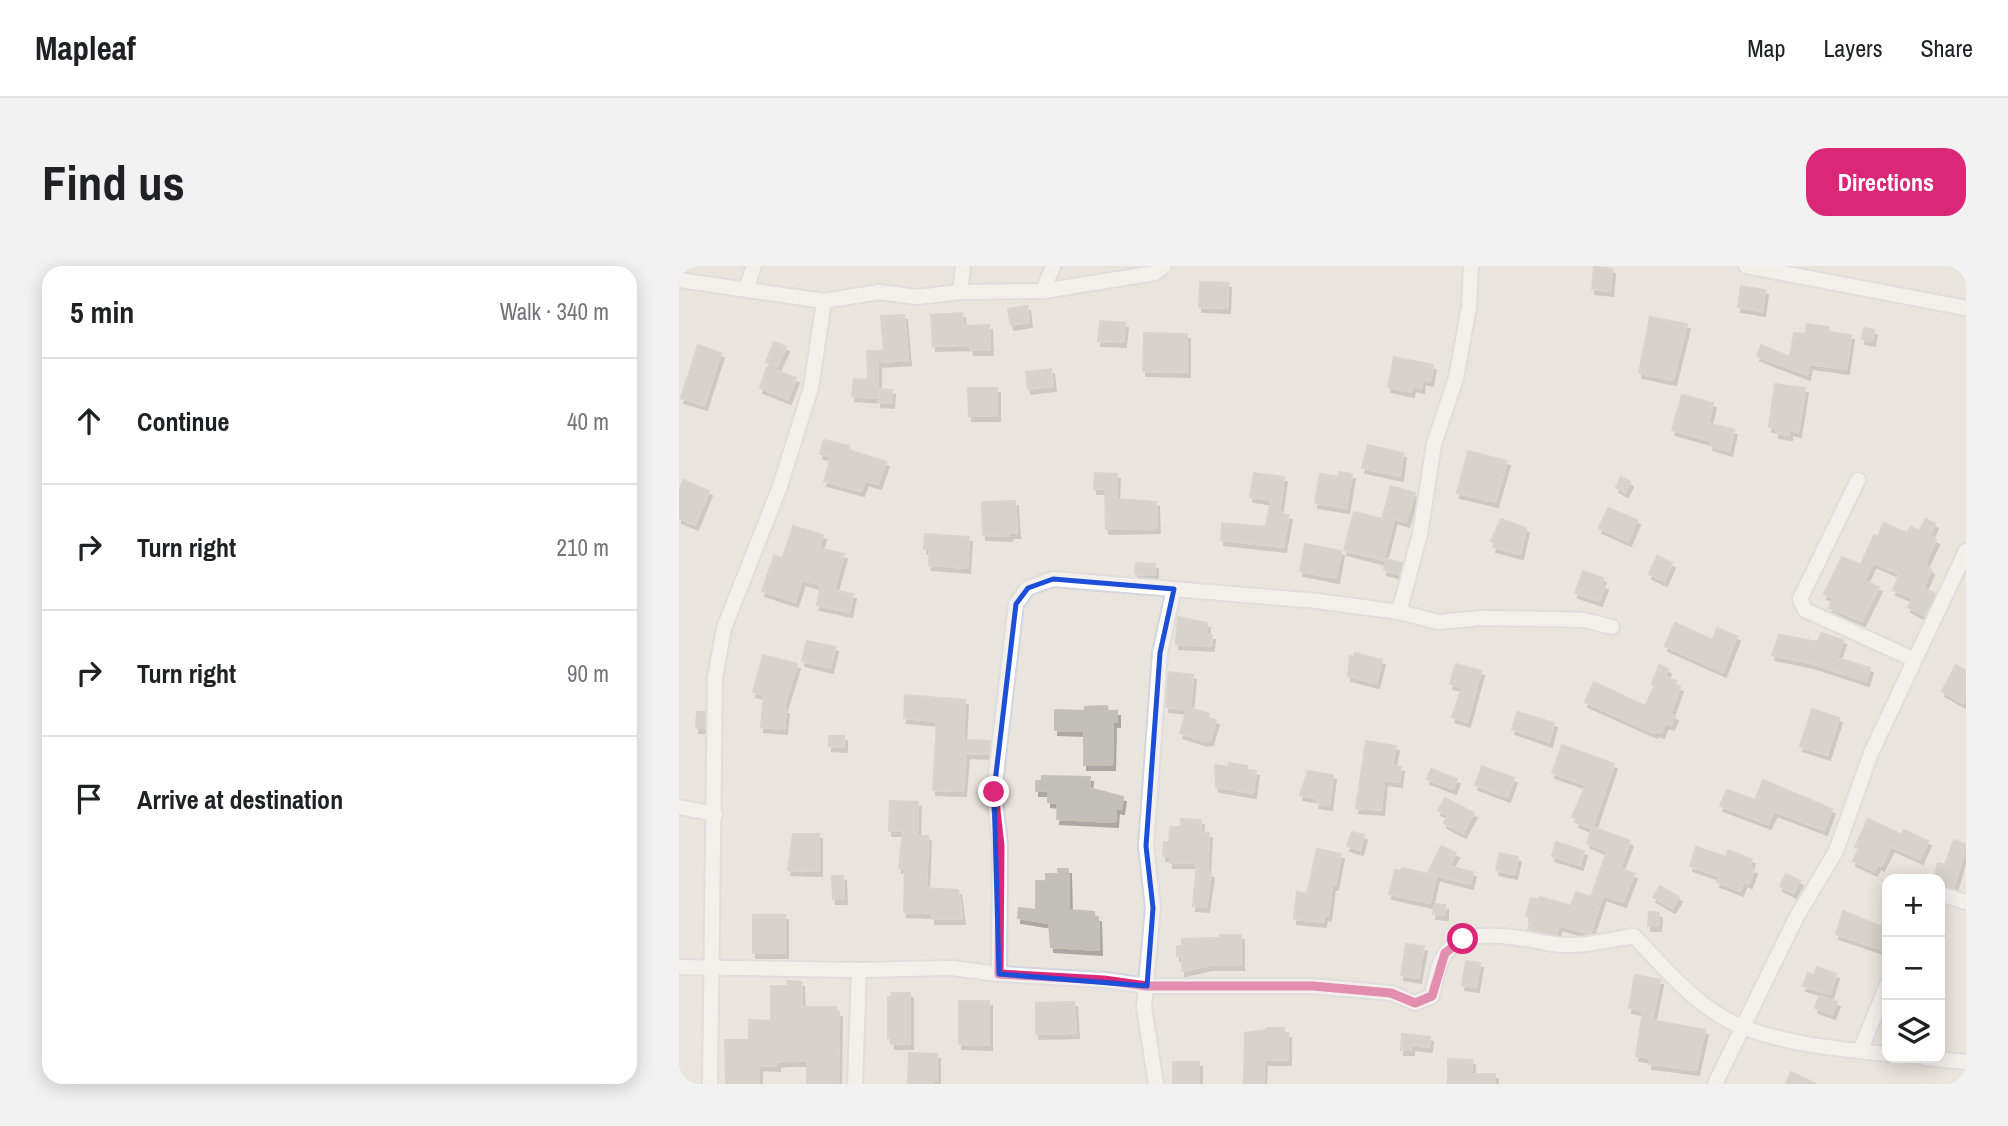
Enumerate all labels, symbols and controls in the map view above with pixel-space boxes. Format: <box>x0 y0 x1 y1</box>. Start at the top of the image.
text: Mapleaf <box>35 26 136 70</box>
text: Map <box>1747 32 1785 64</box>
text: Layers <box>1823 32 1882 64</box>
text: Share <box>1920 32 1973 64</box>
button: Directions <box>1806 148 1966 216</box>
text: Find us <box>42 149 185 215</box>
text: 5 min <box>70 292 134 332</box>
text: Walk · 340 m <box>500 296 609 327</box>
icon: ahead <box>70 402 108 440</box>
text: Continue <box>137 404 229 439</box>
text: 40 m <box>567 406 609 437</box>
icon: right <box>70 528 108 566</box>
text: Turn right <box>137 530 236 565</box>
text: 210 m <box>557 532 609 563</box>
icon: right <box>70 654 108 692</box>
text: Turn right <box>137 656 236 691</box>
text: 90 m <box>567 658 609 689</box>
route end <box>978 776 1009 807</box>
icon: arrive <box>70 780 108 818</box>
text: Arrive at destination <box>137 782 343 817</box>
map controls <box>1882 874 1945 1063</box>
button: + <box>1882 874 1945 937</box>
route start <box>1447 923 1478 954</box>
button: − <box>1882 937 1945 1000</box>
button: layers <box>1882 1000 1945 1063</box>

